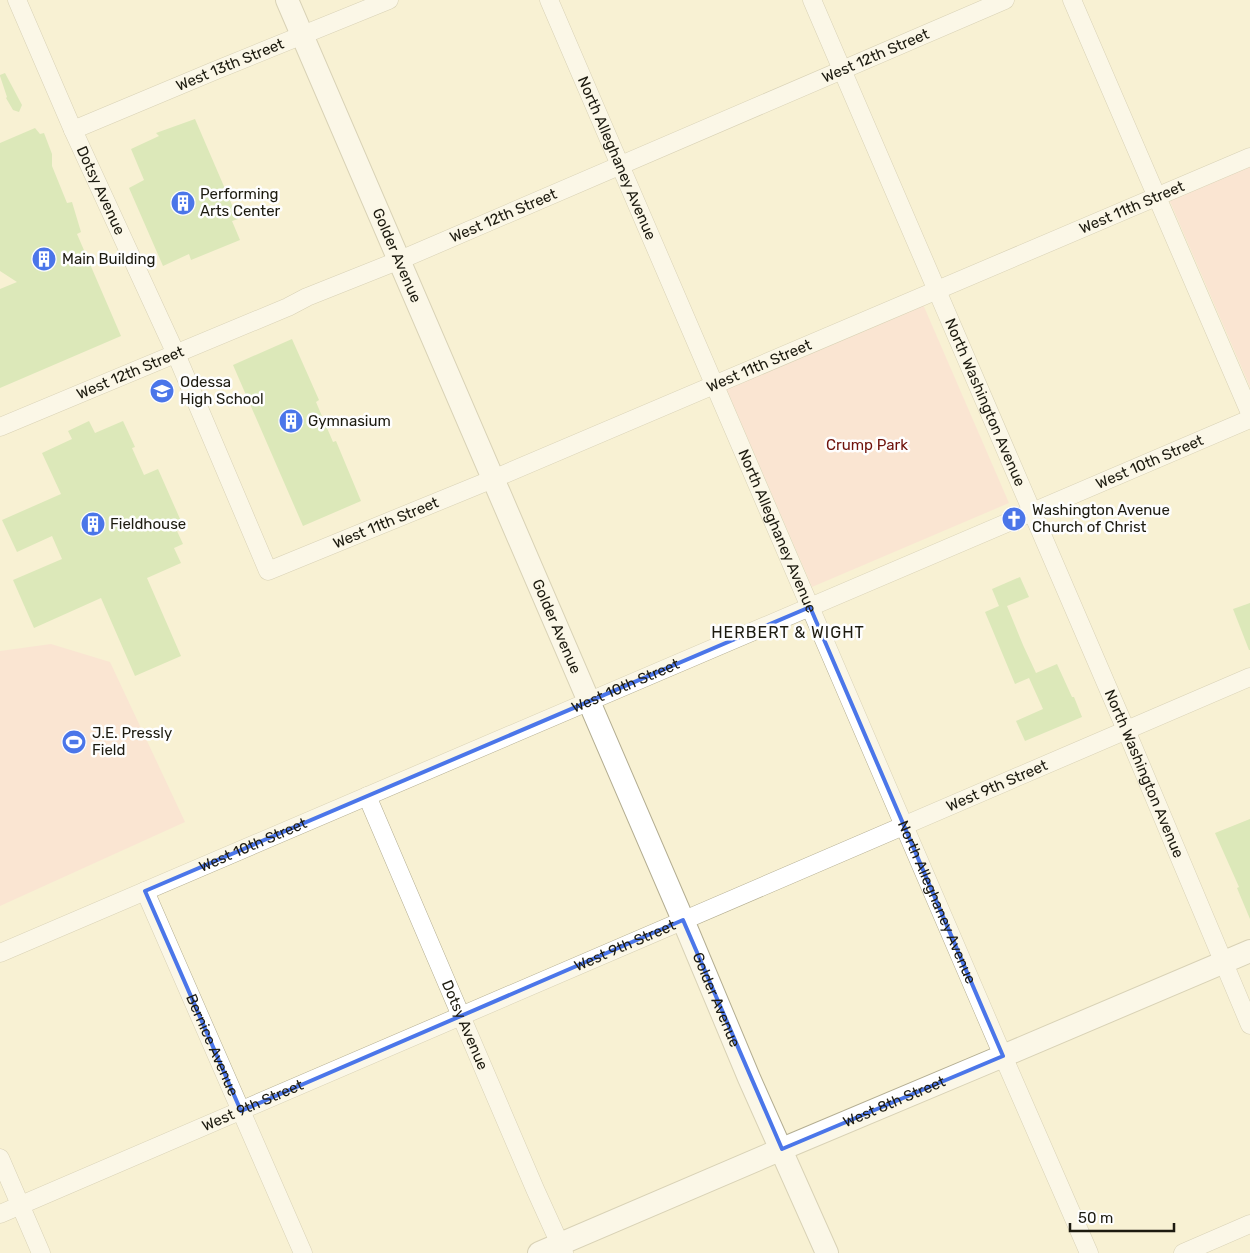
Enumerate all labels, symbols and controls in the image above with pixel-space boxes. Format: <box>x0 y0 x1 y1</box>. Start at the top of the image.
street label: West 12th Street <box>819 25 932 87</box>
street label: West 13th Street <box>173 35 287 95</box>
street label: North Alleghaney Avenue <box>574 74 660 243</box>
street label: Dotsy Avenue <box>73 143 129 238</box>
street label: West 11th Street <box>1077 177 1187 238</box>
place label: Performing Arts Center <box>200 185 281 220</box>
street label: West 12th Street <box>447 185 560 247</box>
building icon: Performing Arts Center <box>170 190 196 216</box>
street label: Golder Avenue <box>369 205 425 305</box>
building icon: Main Building <box>31 246 57 272</box>
place label: Main Building <box>62 250 156 268</box>
street label: North Washington Avenue <box>941 316 1029 489</box>
street label: West 11th Street <box>704 336 814 396</box>
street label: West 12th Street <box>74 342 187 403</box>
place label: Odessa High School <box>180 373 264 408</box>
school or university icon: Odessa High School <box>149 378 175 404</box>
building icon: Gymnasium <box>278 408 304 434</box>
place label: Gymnasium <box>308 412 391 430</box>
street label: West 10th Street <box>1093 431 1206 493</box>
park label: Crump Park <box>826 436 908 454</box>
street label: North Alleghaney Avenue <box>734 447 820 615</box>
street label: West 11th Street <box>330 493 441 552</box>
place label: Washington Avenue Church of Christ <box>1032 501 1170 536</box>
church icon: Washington Avenue Church of Christ <box>1001 506 1027 532</box>
building icon: Fieldhouse <box>80 511 106 537</box>
place label: Fieldhouse <box>110 515 186 533</box>
street label: Golder Avenue <box>528 576 585 676</box>
district label: HERBERT & WIGHT <box>711 623 865 642</box>
street label: West 10th Street <box>569 655 682 717</box>
street label: North Washington Avenue <box>1101 687 1188 861</box>
place label: J.E. Pressly Field <box>92 724 172 759</box>
sports icon: J.E. Pressly Field <box>61 729 87 755</box>
street label: West 9th Street <box>944 756 1050 815</box>
street label: West 10th Street <box>196 814 310 876</box>
street label: North Alleghaney Avenue <box>894 818 980 987</box>
street label: West 9th Street <box>571 916 678 975</box>
street label: Golder Avenue <box>689 950 744 1050</box>
street label: Dotsy Avenue <box>438 977 492 1073</box>
street label: Bernice Avenue <box>182 991 242 1099</box>
street label: West 8th Street <box>840 1072 948 1131</box>
street label: West 9th Street <box>199 1076 306 1135</box>
scale bar <box>1070 1200 1174 1232</box>
text: 50 m <box>1078 1209 1113 1227</box>

